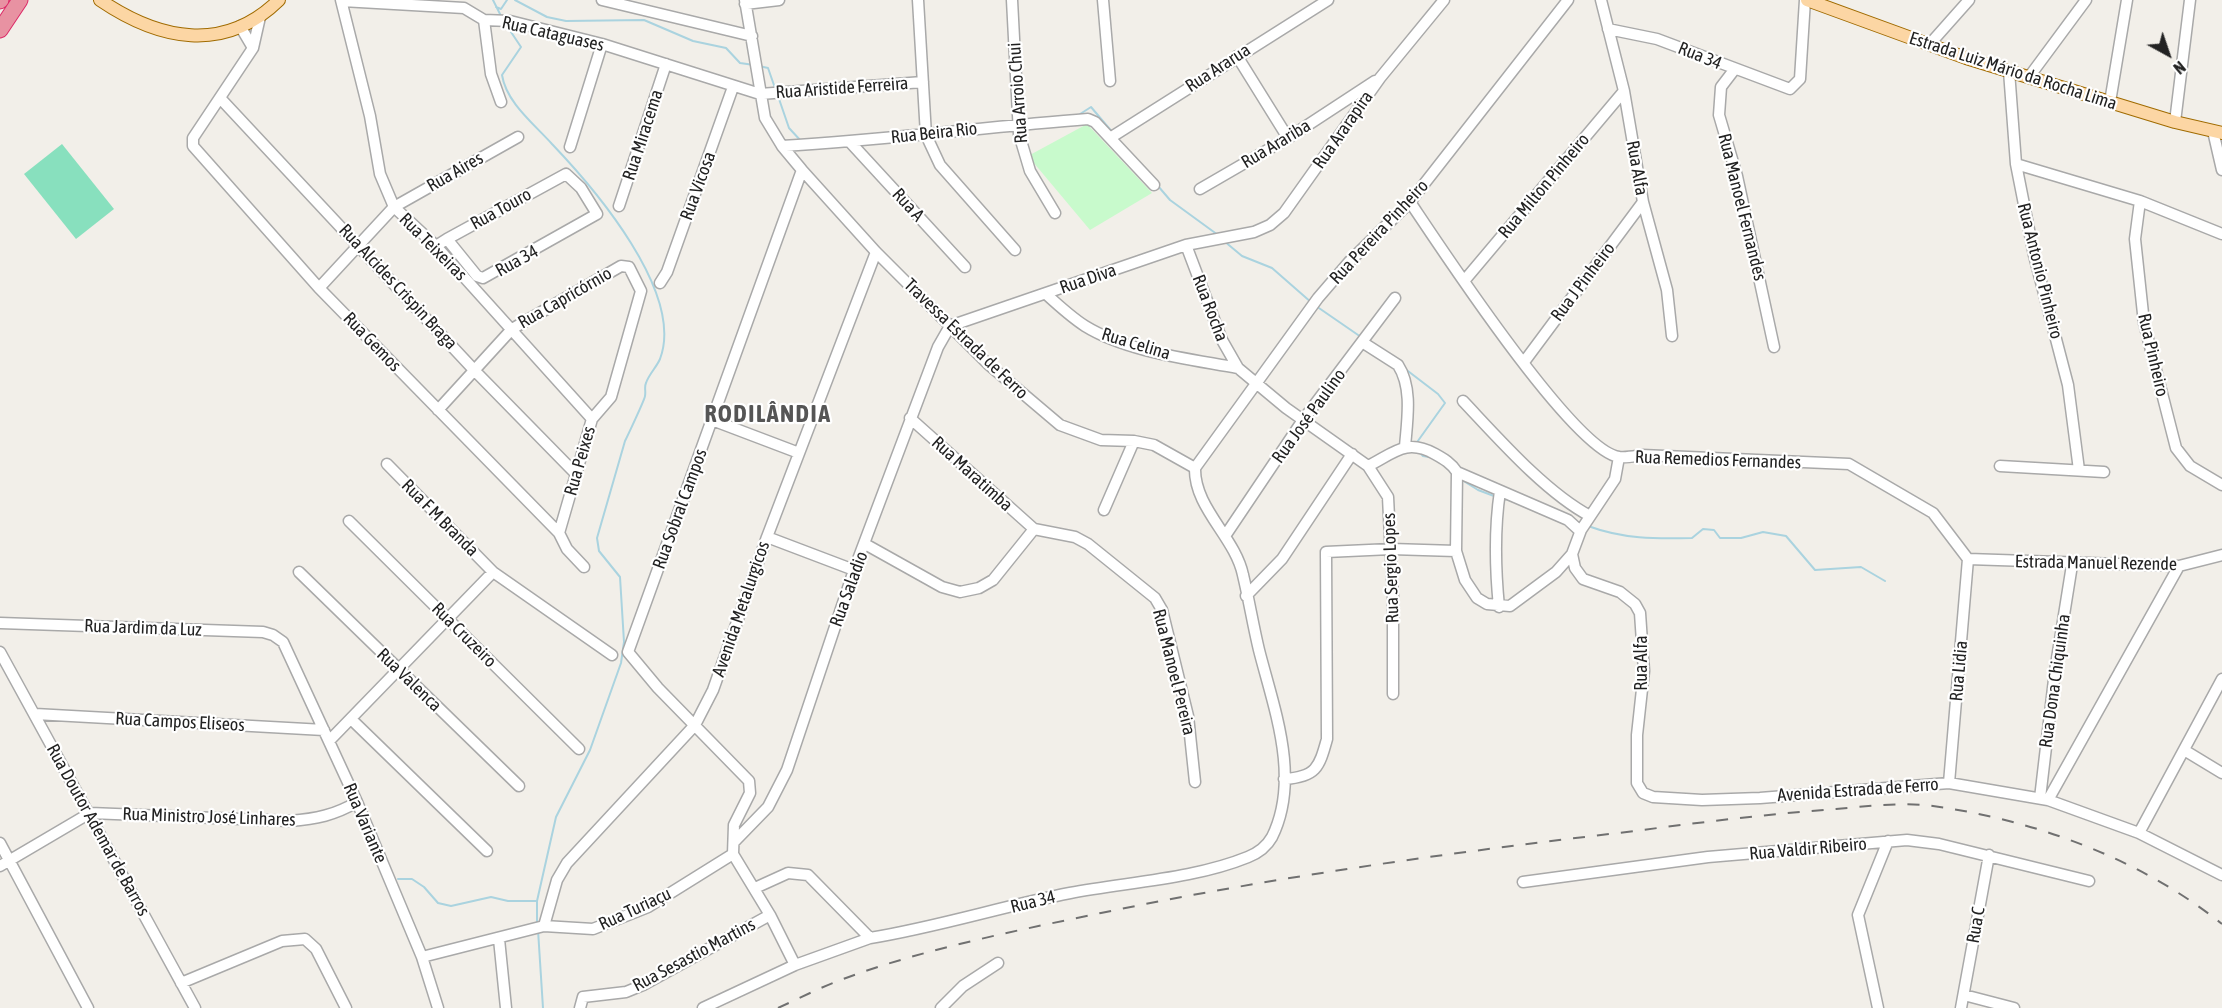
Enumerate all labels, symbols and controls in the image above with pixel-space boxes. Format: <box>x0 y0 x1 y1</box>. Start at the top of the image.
street label: Rua Cataguases <box>500 12 606 56</box>
north arrow <box>2138 24 2198 84</box>
street label: Estrada Luiz Mário da Rocha Lima <box>1907 27 2119 115</box>
street label: Rua 34 <box>1675 37 1725 75</box>
street label: Rua Ararua <box>1181 39 1255 97</box>
street label: Rua Arroio Chui <box>1004 42 1032 144</box>
text: N <box>2170 58 2189 78</box>
street label: Rua Aristide Ferreira <box>775 73 909 103</box>
street label: Rua Miracema <box>618 87 668 183</box>
street label: Rua Ararapira <box>1308 87 1378 173</box>
street label: Rua Arariba <box>1237 115 1315 173</box>
street label: Rua Beira Rio <box>890 118 978 148</box>
street label: Rua Milton Pinheiro <box>1494 129 1594 243</box>
street label: Rua Manoel Fernandes <box>1713 131 1771 283</box>
street label: Rua Alfa <box>1622 139 1652 197</box>
street label: Rua Aires <box>423 147 487 197</box>
street label: Rua Vicosa <box>676 149 720 223</box>
street label: Rua Pereira Pinheiro <box>1325 175 1433 289</box>
street label: Rua Touro <box>467 183 535 235</box>
street label: Rua A <box>887 184 929 226</box>
street label: Rua Antonio Pinheiro <box>2013 201 2067 341</box>
street label: Rua Teixeiras <box>395 209 471 285</box>
street label: Rua Alcides Crispin Braga <box>334 220 462 354</box>
street label: Rua J Pinheiro <box>1546 238 1620 326</box>
street label: Rua 34 <box>492 241 542 281</box>
street label: Rua Diva <box>1057 259 1119 299</box>
street label: Rua Capricórnio <box>514 262 616 334</box>
street label: Rua Rocha <box>1187 272 1233 344</box>
street label: Travessa Estrada de Ferro <box>899 274 1033 404</box>
street label: Rua Gemos <box>339 308 405 376</box>
street label: Rua Pinheiro <box>2133 311 2173 399</box>
street label: Rua Celina <box>1099 323 1173 365</box>
street label: Rua José Paulino <box>1268 365 1350 467</box>
district label: RODILÂNDIA <box>705 400 831 428</box>
street label: Rua Peixes <box>560 424 600 498</box>
street label: Rua Maratimba <box>927 432 1017 516</box>
street label: Rua Sobral Campos <box>648 446 712 572</box>
street label: Rua Remedios Fernandes <box>1635 446 1801 474</box>
street label: Rua F M Branda <box>397 475 483 561</box>
street label: Rua Sergio Lopes <box>1378 512 1404 624</box>
street label: Avenida Metalurgicos <box>708 538 774 680</box>
street label: Rua Saladio <box>825 548 873 630</box>
street label: Estrada Manuel Rezende <box>2015 551 2177 575</box>
street label: Rua Cruzeiro <box>427 598 501 672</box>
street label: Rua Manoel Pereira <box>1148 607 1200 737</box>
street label: Rua Dona Chiquinha <box>2035 613 2075 749</box>
street label: Rua Jardim da Luz <box>84 615 202 641</box>
street label: Rua Alfa <box>1630 635 1652 691</box>
street label: Rua Lidia <box>1946 640 1972 702</box>
street label: Rua Valenca <box>372 644 446 716</box>
street label: Rua Campos Eliseos <box>115 708 245 736</box>
street label: Rua Doutor Ademar de Barros <box>42 740 154 920</box>
street label: Avenida Estrada de Ferro <box>1777 774 1939 806</box>
street label: Rua Variante <box>338 780 392 866</box>
street label: Rua Ministro José Linhares <box>122 803 296 831</box>
street label: Rua Valdir Ribeiro <box>1748 833 1868 865</box>
street label: Rua Turiaçu <box>595 883 675 935</box>
street label: Rua 34 <box>1008 886 1058 918</box>
street label: Rua C <box>1962 905 1990 945</box>
street label: Rua Sesastio Martins <box>629 914 759 996</box>

